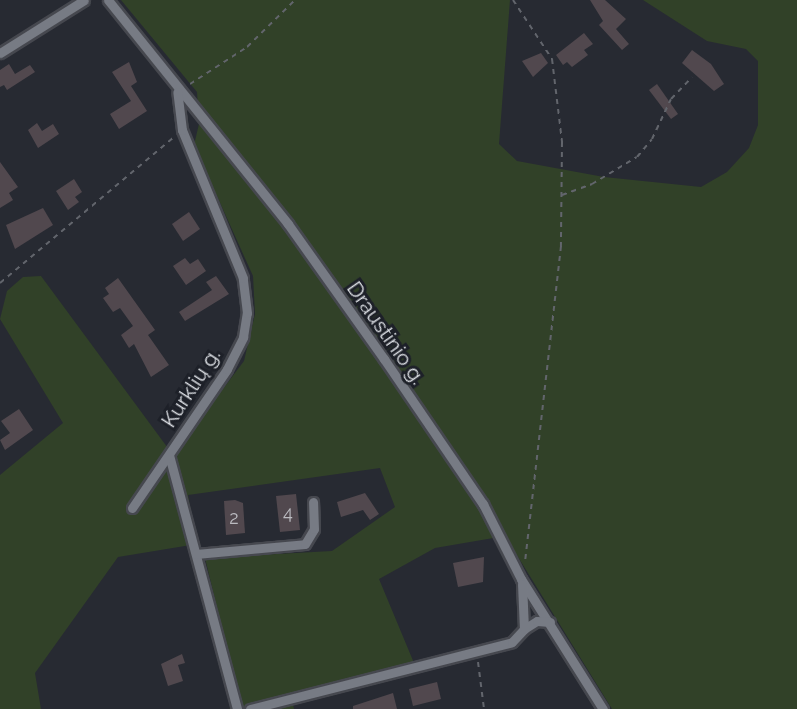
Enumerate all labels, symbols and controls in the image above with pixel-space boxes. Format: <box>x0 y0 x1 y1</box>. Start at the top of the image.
street label: Draustinio g. <box>341 277 431 389</box>
street label: Kurklių g. <box>156 344 226 432</box>
house number: 4 <box>283 502 293 524</box>
house number: 2 <box>229 507 239 529</box>

